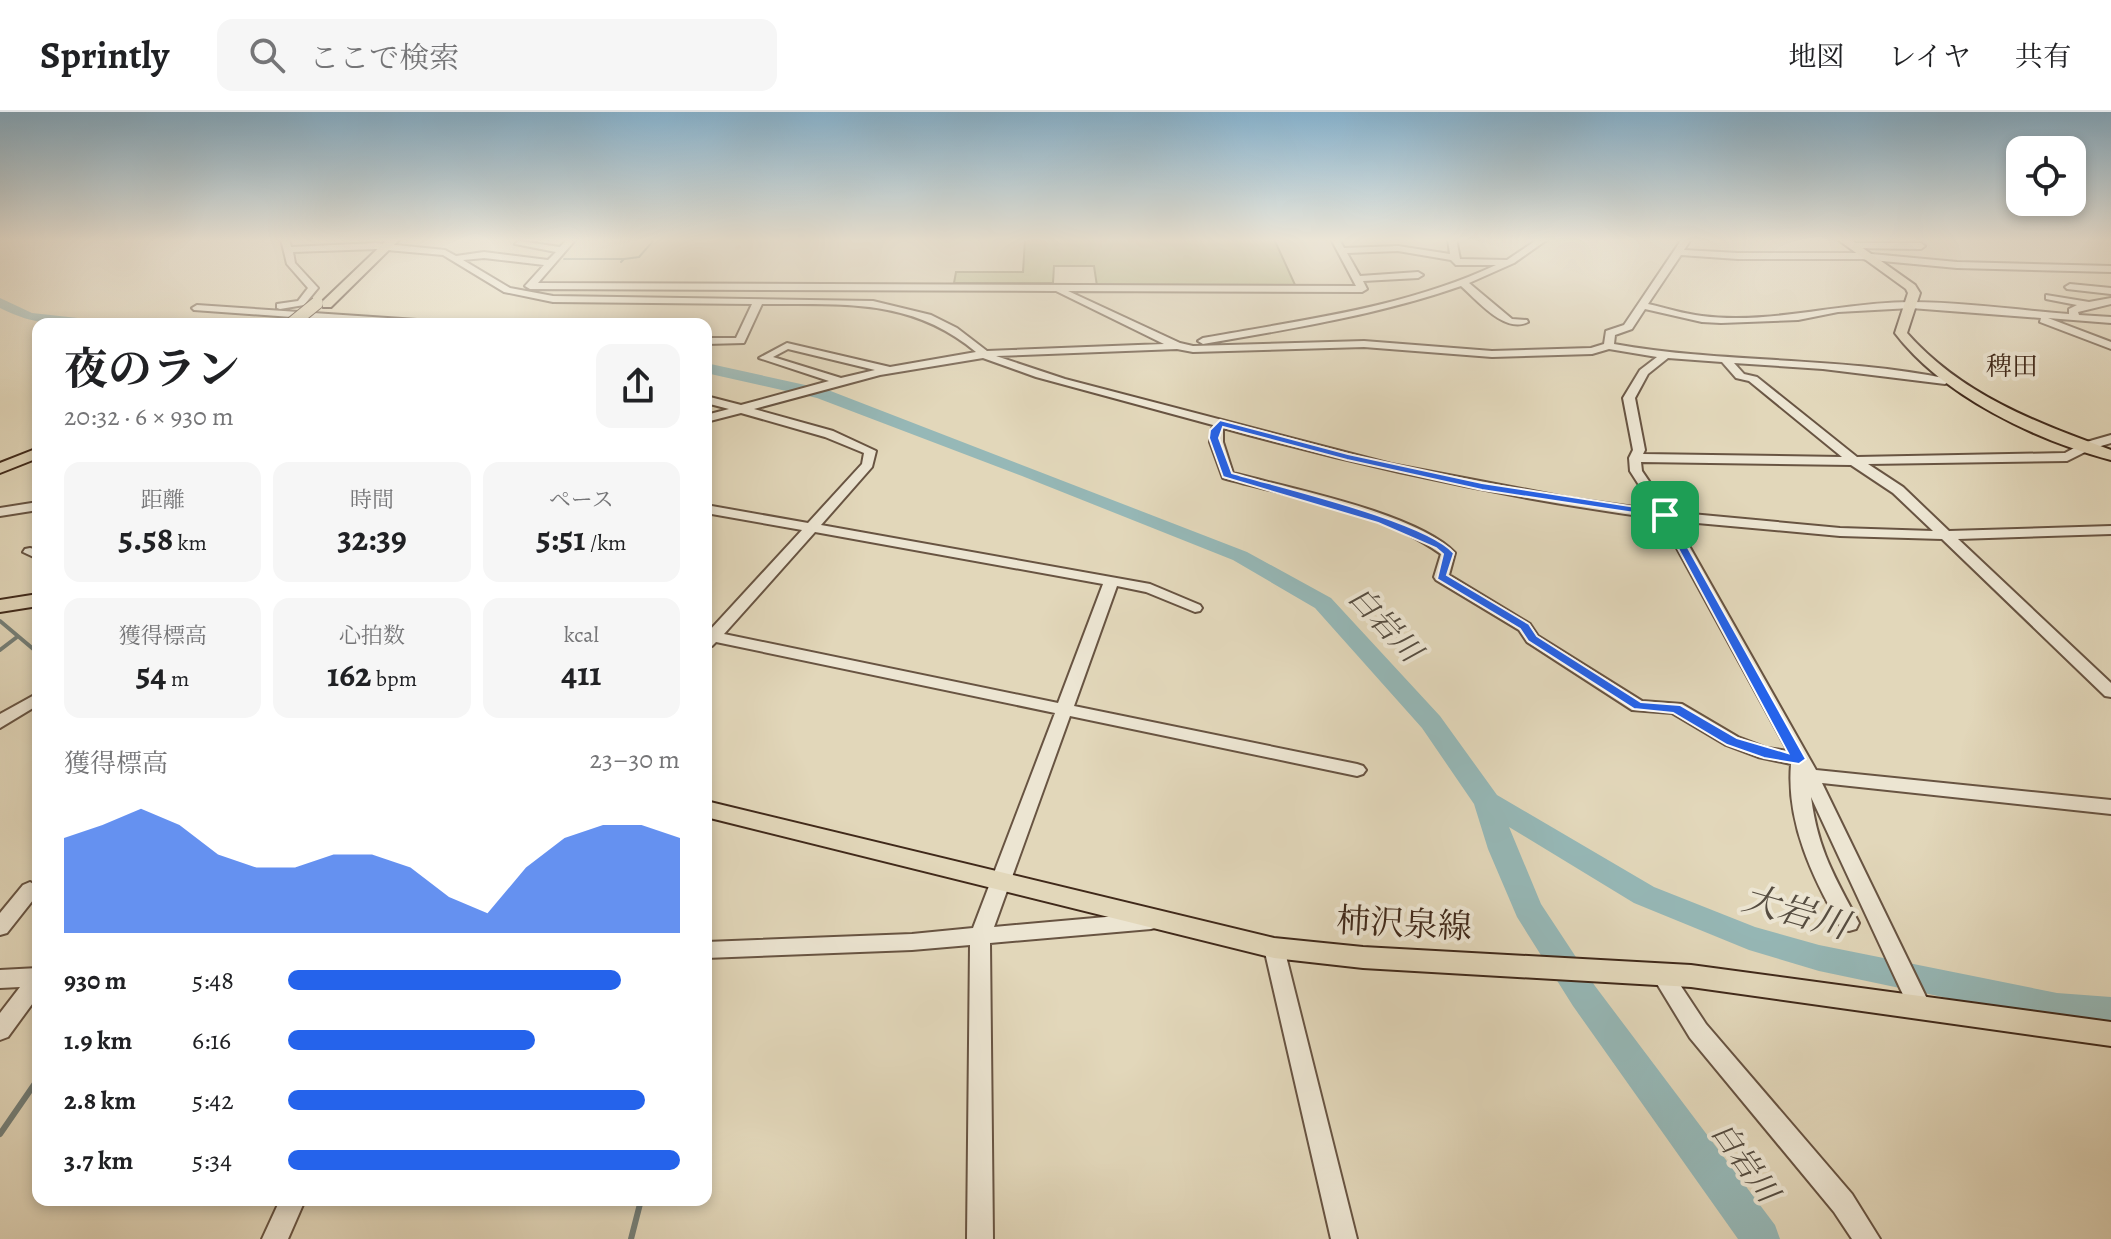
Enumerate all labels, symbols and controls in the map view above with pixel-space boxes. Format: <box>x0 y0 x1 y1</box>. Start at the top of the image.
search box <box>217 19 777 91</box>
text: Sprintly <box>40 29 169 81</box>
icon: search <box>245 33 289 77</box>
text: ここで検索 <box>309 38 459 78</box>
text: 地図 <box>1788 38 1844 76</box>
text: レイヤ <box>1888 38 1971 76</box>
text: 共有 <box>2015 38 2071 76</box>
map controls <box>2006 136 2086 216</box>
button: locate <box>2006 136 2086 216</box>
text: 夜のラン <box>64 339 240 399</box>
button: share <box>596 344 680 428</box>
district label: 稗田 <box>1986 349 2038 384</box>
text: 20:32 · 6 × 930 m <box>64 399 234 434</box>
pin <box>1631 481 1699 549</box>
text: 距離 <box>141 485 185 515</box>
text: 時間 <box>350 485 394 515</box>
text: ペース <box>549 485 614 515</box>
icon: arrive <box>1643 493 1687 537</box>
text: 5.58 <box>119 515 173 562</box>
text: 32:39 <box>337 515 407 562</box>
text: 5:51 <box>536 515 586 562</box>
text: km <box>173 528 207 558</box>
text: /km <box>586 528 626 558</box>
water label: 白岩川 <box>1340 577 1432 673</box>
text: kcal <box>564 620 599 650</box>
text: 獲得標高 <box>119 621 207 651</box>
text: 心拍数 <box>339 621 405 651</box>
text: 411 <box>561 650 601 697</box>
text: 54 <box>136 651 167 698</box>
text: 162 <box>327 651 372 698</box>
text: m <box>167 664 189 694</box>
text: bpm <box>372 664 417 694</box>
text: 23–30 m <box>590 742 680 777</box>
text: 獲得標高 <box>64 746 168 781</box>
water label: 大岩川 <box>1737 873 1858 951</box>
street label: 柿沢泉線 <box>1335 896 1473 951</box>
text: 930 m <box>64 963 127 998</box>
text: 5:48 <box>192 963 234 998</box>
text: 1.9 km <box>64 1023 132 1058</box>
text: 6:16 <box>192 1023 231 1058</box>
text: 2.8 km <box>64 1083 136 1118</box>
text: 5:42 <box>192 1083 234 1118</box>
water label: 白岩川 <box>1702 1114 1789 1213</box>
text: 3.7 km <box>64 1143 133 1178</box>
text: 5:34 <box>192 1143 232 1178</box>

